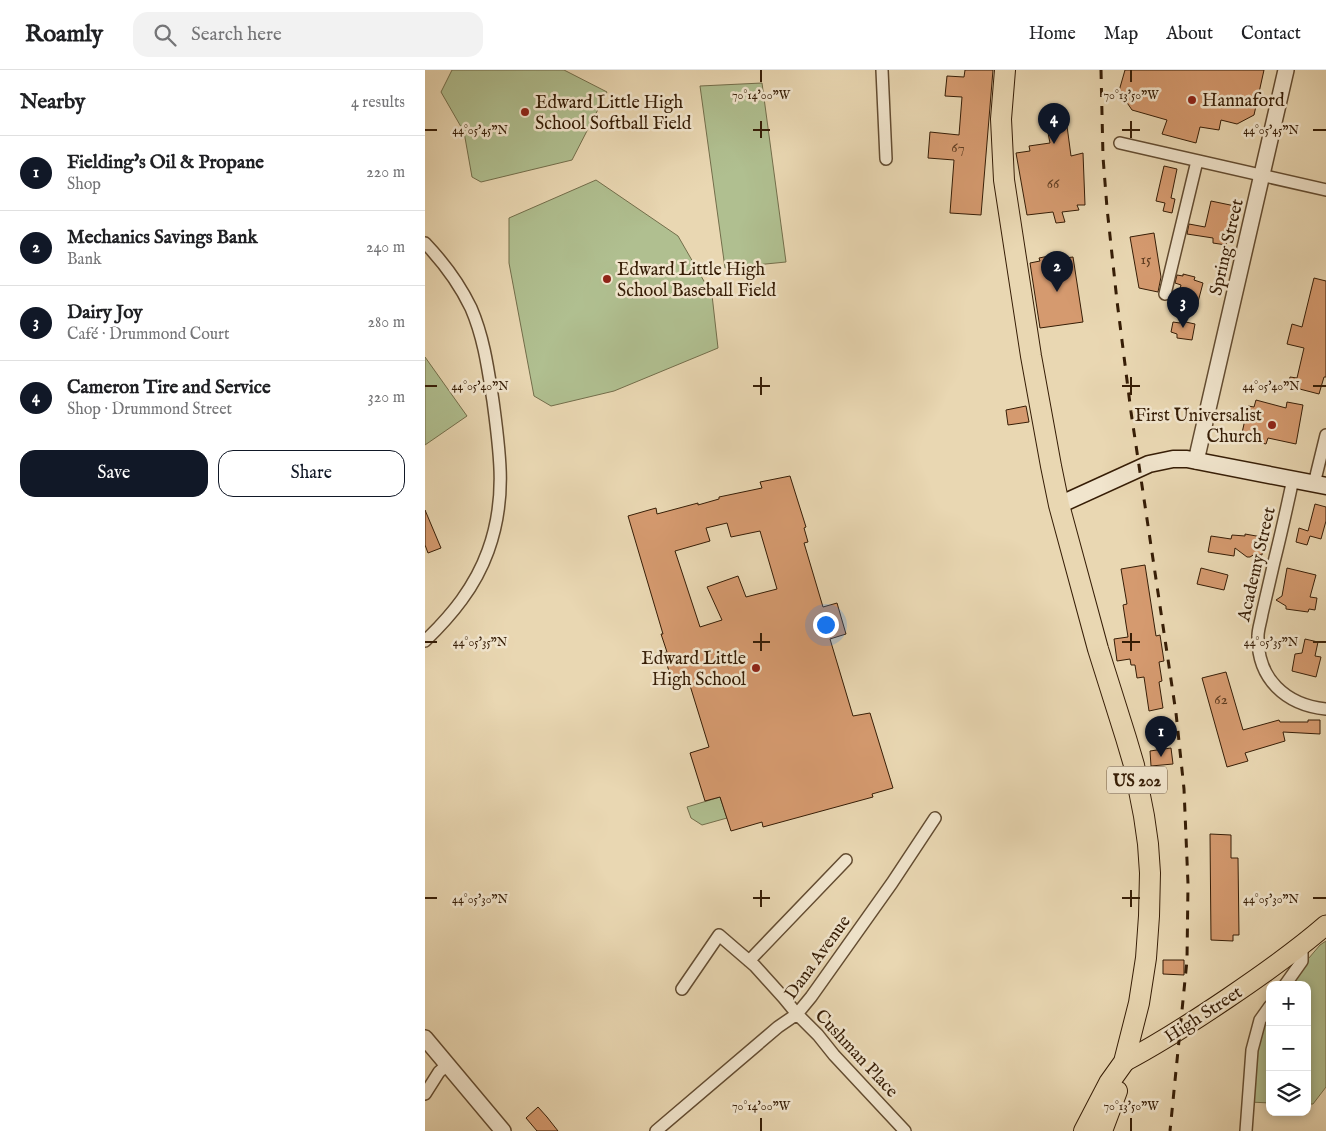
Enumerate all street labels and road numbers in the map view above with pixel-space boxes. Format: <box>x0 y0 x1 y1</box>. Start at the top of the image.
street label: Spring Street <box>1205 197 1250 298</box>
street label: Academy Street <box>1233 505 1282 625</box>
road number: US 202 <box>1107 766 1167 794</box>
street label: Dana Avenue <box>780 911 856 1004</box>
street label: High Street <box>1161 982 1247 1049</box>
street label: Cushman Place <box>809 1005 903 1103</box>

